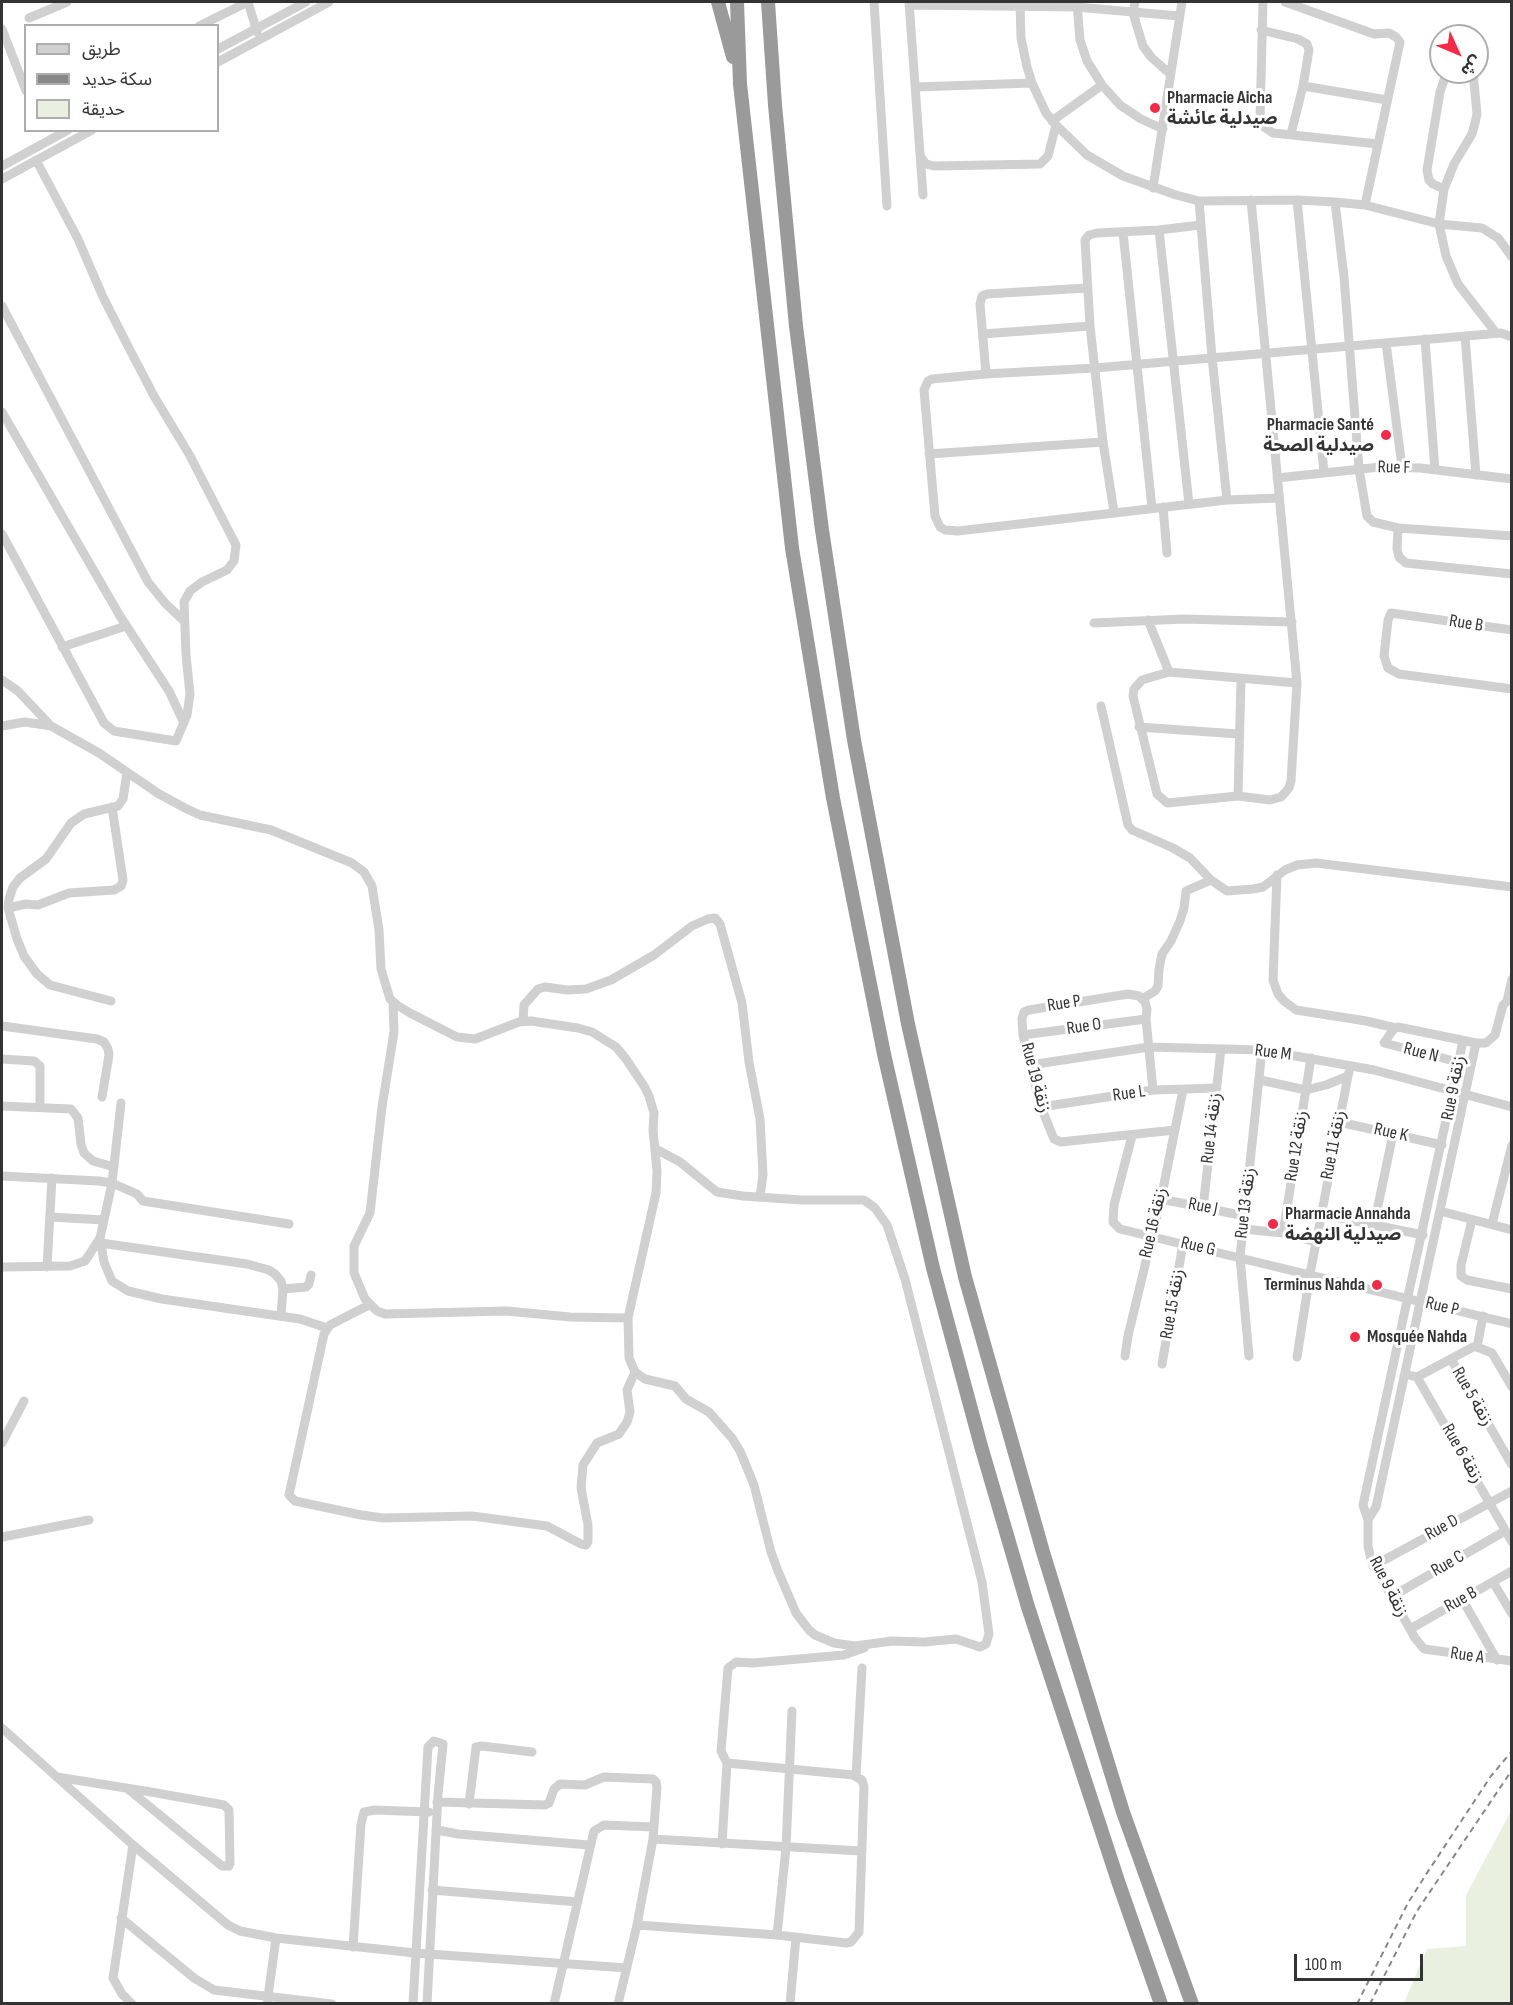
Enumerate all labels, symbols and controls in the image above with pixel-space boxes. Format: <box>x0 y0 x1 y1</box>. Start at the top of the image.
legend <box>24 24 219 132</box>
north arrow <box>1429 24 1489 84</box>
text: طريق <box>82 39 121 60</box>
text: ش <box>1456 51 1485 80</box>
text: سكة حديد <box>82 69 152 90</box>
place label: Pharmacie Aicha صيدلية عائشة <box>1167 87 1278 130</box>
text: حديقة <box>82 99 125 120</box>
marker: Pharmacie Aicha صيدلية عائشة <box>1148 101 1162 115</box>
place label: Pharmacie Santé صيدلية الصحة <box>1263 414 1374 456</box>
marker: Pharmacie Santé صيدلية الصحة <box>1379 428 1393 442</box>
street label: Rue F <box>1377 457 1411 479</box>
street label: Rue B <box>1448 611 1484 637</box>
street label: Rue P <box>1046 991 1082 1017</box>
street label: Rue O <box>1065 1014 1103 1040</box>
street label: Rue N <box>1401 1038 1441 1068</box>
street label: Rue M <box>1254 1040 1292 1066</box>
street label: Rue 19 زنقة <box>1015 1041 1055 1115</box>
street label: Rue 9 زنقة <box>1437 1054 1471 1122</box>
street label: Rue L <box>1111 1081 1147 1107</box>
street label: Rue 14 زنقة <box>1197 1091 1227 1165</box>
street label: Rue 12 زنقة <box>1281 1109 1313 1183</box>
street label: Rue 11 زنقة <box>1317 1109 1351 1181</box>
street label: Rue K <box>1372 1119 1410 1147</box>
street label: Rue 13 زنقة <box>1231 1166 1261 1240</box>
street label: Rue 16 زنقة <box>1135 1186 1173 1260</box>
street label: Rue J <box>1186 1194 1220 1220</box>
place label: Pharmacie Annahda صيدلية النهضة <box>1285 1203 1411 1246</box>
marker: Pharmacie Annahda صيدلية النهضة <box>1266 1217 1280 1231</box>
street label: Rue G <box>1179 1233 1217 1261</box>
street label: Rue 15 زنقة <box>1156 1267 1190 1341</box>
place label: Terminus Nahda <box>1264 1274 1365 1296</box>
marker: Terminus Nahda <box>1370 1278 1384 1292</box>
street label: Rue P <box>1423 1293 1461 1321</box>
place label: Mosquée Nahda <box>1367 1326 1467 1348</box>
marker: Mosquée Nahda <box>1348 1330 1362 1344</box>
street label: Rue 5 زنقة <box>1447 1364 1497 1430</box>
street label: Rue 6 زنقة <box>1436 1420 1488 1488</box>
street label: Rue D <box>1422 1510 1462 1546</box>
street label: Rue C <box>1428 1546 1468 1582</box>
street label: Rue 9 زنقة <box>1364 1553 1412 1621</box>
street label: Rue B <box>1441 1582 1481 1618</box>
street label: Rue A <box>1449 1643 1485 1669</box>
scale bar <box>1297 1942 1426 1980</box>
text: 100 m <box>1305 1954 1342 1975</box>

